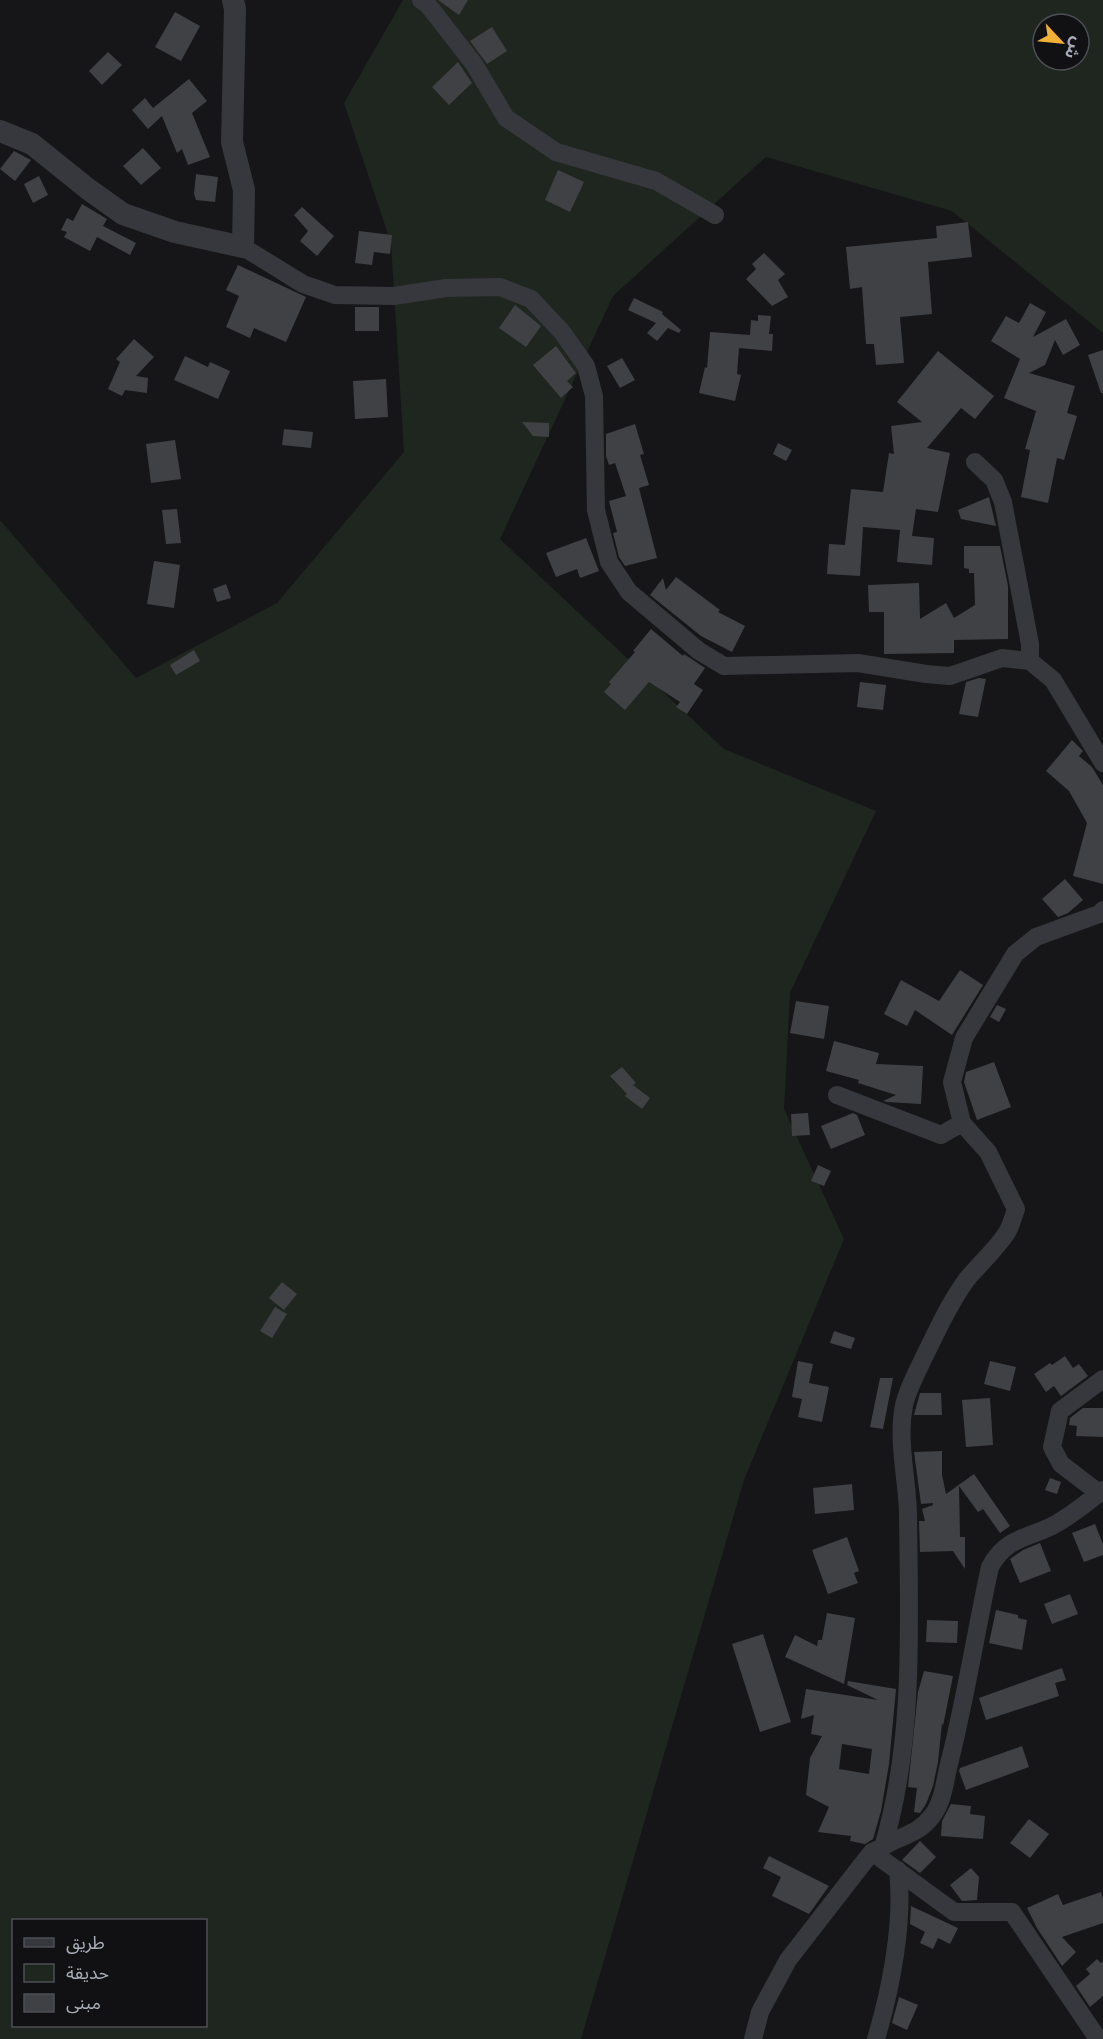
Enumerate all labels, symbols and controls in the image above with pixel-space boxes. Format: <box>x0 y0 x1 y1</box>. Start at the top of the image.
north arrow <box>1031 12 1091 72</box>
text: ش <box>1061 34 1088 63</box>
legend <box>12 1919 207 2027</box>
text: طريق <box>66 1931 105 1954</box>
text: حديقة <box>66 1961 109 1983</box>
text: مبنى <box>66 1991 101 2014</box>

